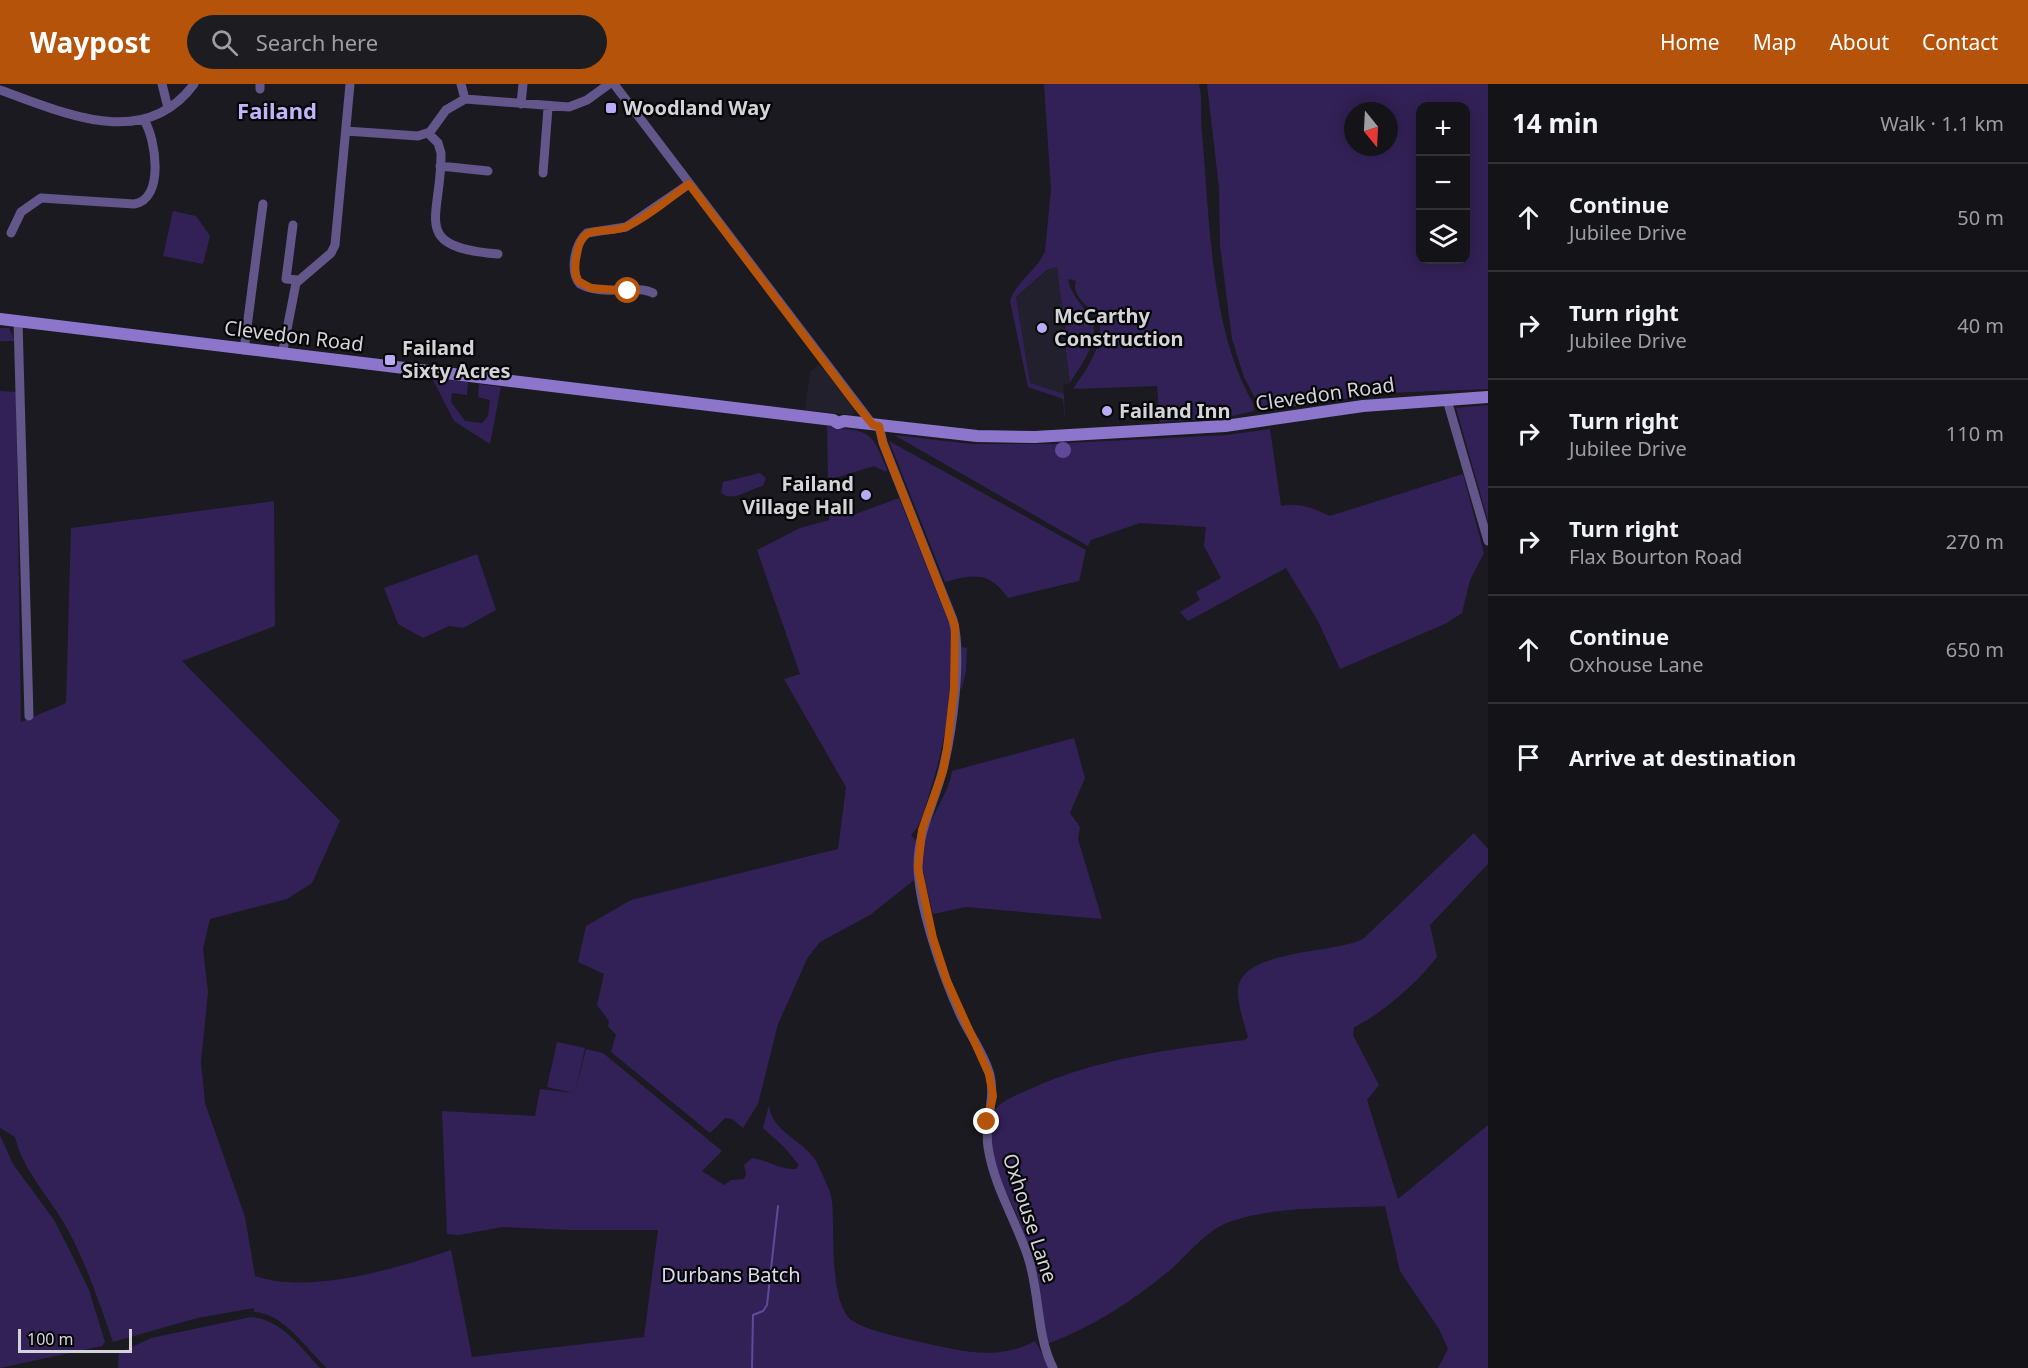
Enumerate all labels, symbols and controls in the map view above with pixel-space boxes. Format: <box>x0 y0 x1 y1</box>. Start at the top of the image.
search box <box>187 15 607 69</box>
text: Waypost <box>30 23 151 61</box>
icon: search <box>208 26 241 59</box>
text: Search here <box>256 27 378 57</box>
text: Home <box>1660 28 1720 56</box>
text: Map <box>1753 28 1796 56</box>
text: About <box>1829 28 1889 56</box>
text: Contact <box>1922 28 1998 56</box>
place label: Woodland Way <box>623 94 771 121</box>
district label: Failand <box>237 95 317 125</box>
marker: Woodland Way <box>604 101 618 115</box>
north arrow <box>1344 102 1398 156</box>
map controls <box>1416 102 1470 264</box>
button: + <box>1416 102 1470 156</box>
text: 14 min <box>1512 105 1599 141</box>
text: Walk · 1.1 km <box>1880 110 2004 137</box>
button: − <box>1416 156 1470 210</box>
text: Continue <box>1569 189 1669 219</box>
icon: ahead <box>1512 201 1545 234</box>
text: 50 m <box>1957 204 2004 231</box>
button: layers <box>1416 210 1470 264</box>
text: Jubilee Drive <box>1569 219 1687 246</box>
route start <box>614 277 640 303</box>
text: Turn right <box>1569 297 1679 327</box>
place label: McCarthy Construction <box>1054 302 1183 352</box>
icon: right <box>1512 309 1545 342</box>
text: 40 m <box>1957 312 2004 339</box>
street label: Clevedon Road <box>223 314 365 357</box>
marker: McCarthy Construction <box>1035 321 1049 335</box>
text: Jubilee Drive <box>1569 327 1687 354</box>
place label: Failand Sixty Acres <box>402 334 511 384</box>
marker: Failand Sixty Acres <box>383 353 397 367</box>
street label: Clevedon Road <box>1254 370 1396 417</box>
place label: Failand Inn <box>1119 397 1231 424</box>
marker: Failand Inn <box>1100 404 1114 418</box>
text: Turn right <box>1569 405 1679 435</box>
icon: right <box>1512 417 1545 450</box>
text: 110 m <box>1946 420 2004 447</box>
text: Jubilee Drive <box>1569 435 1687 462</box>
place label: Failand Village Hall <box>742 470 854 520</box>
marker: Failand Village Hall <box>859 488 873 502</box>
text: Turn right <box>1569 513 1679 543</box>
icon: right <box>1512 525 1545 558</box>
text: 270 m <box>1946 528 2004 555</box>
text: Flax Bourton Road <box>1569 543 1742 570</box>
text: Continue <box>1569 621 1669 651</box>
icon: ahead <box>1512 633 1545 666</box>
text: 650 m <box>1946 636 2004 663</box>
text: Oxhouse Lane <box>1569 651 1703 678</box>
icon: arrive <box>1512 741 1545 774</box>
text: Arrive at destination <box>1569 742 1796 772</box>
route end <box>973 1108 999 1134</box>
street label: Oxhouse Lane <box>997 1150 1064 1286</box>
park label: Durbans Batch <box>661 1261 801 1288</box>
scale bar <box>18 1326 132 1354</box>
text: 100 m <box>27 1328 74 1350</box>

